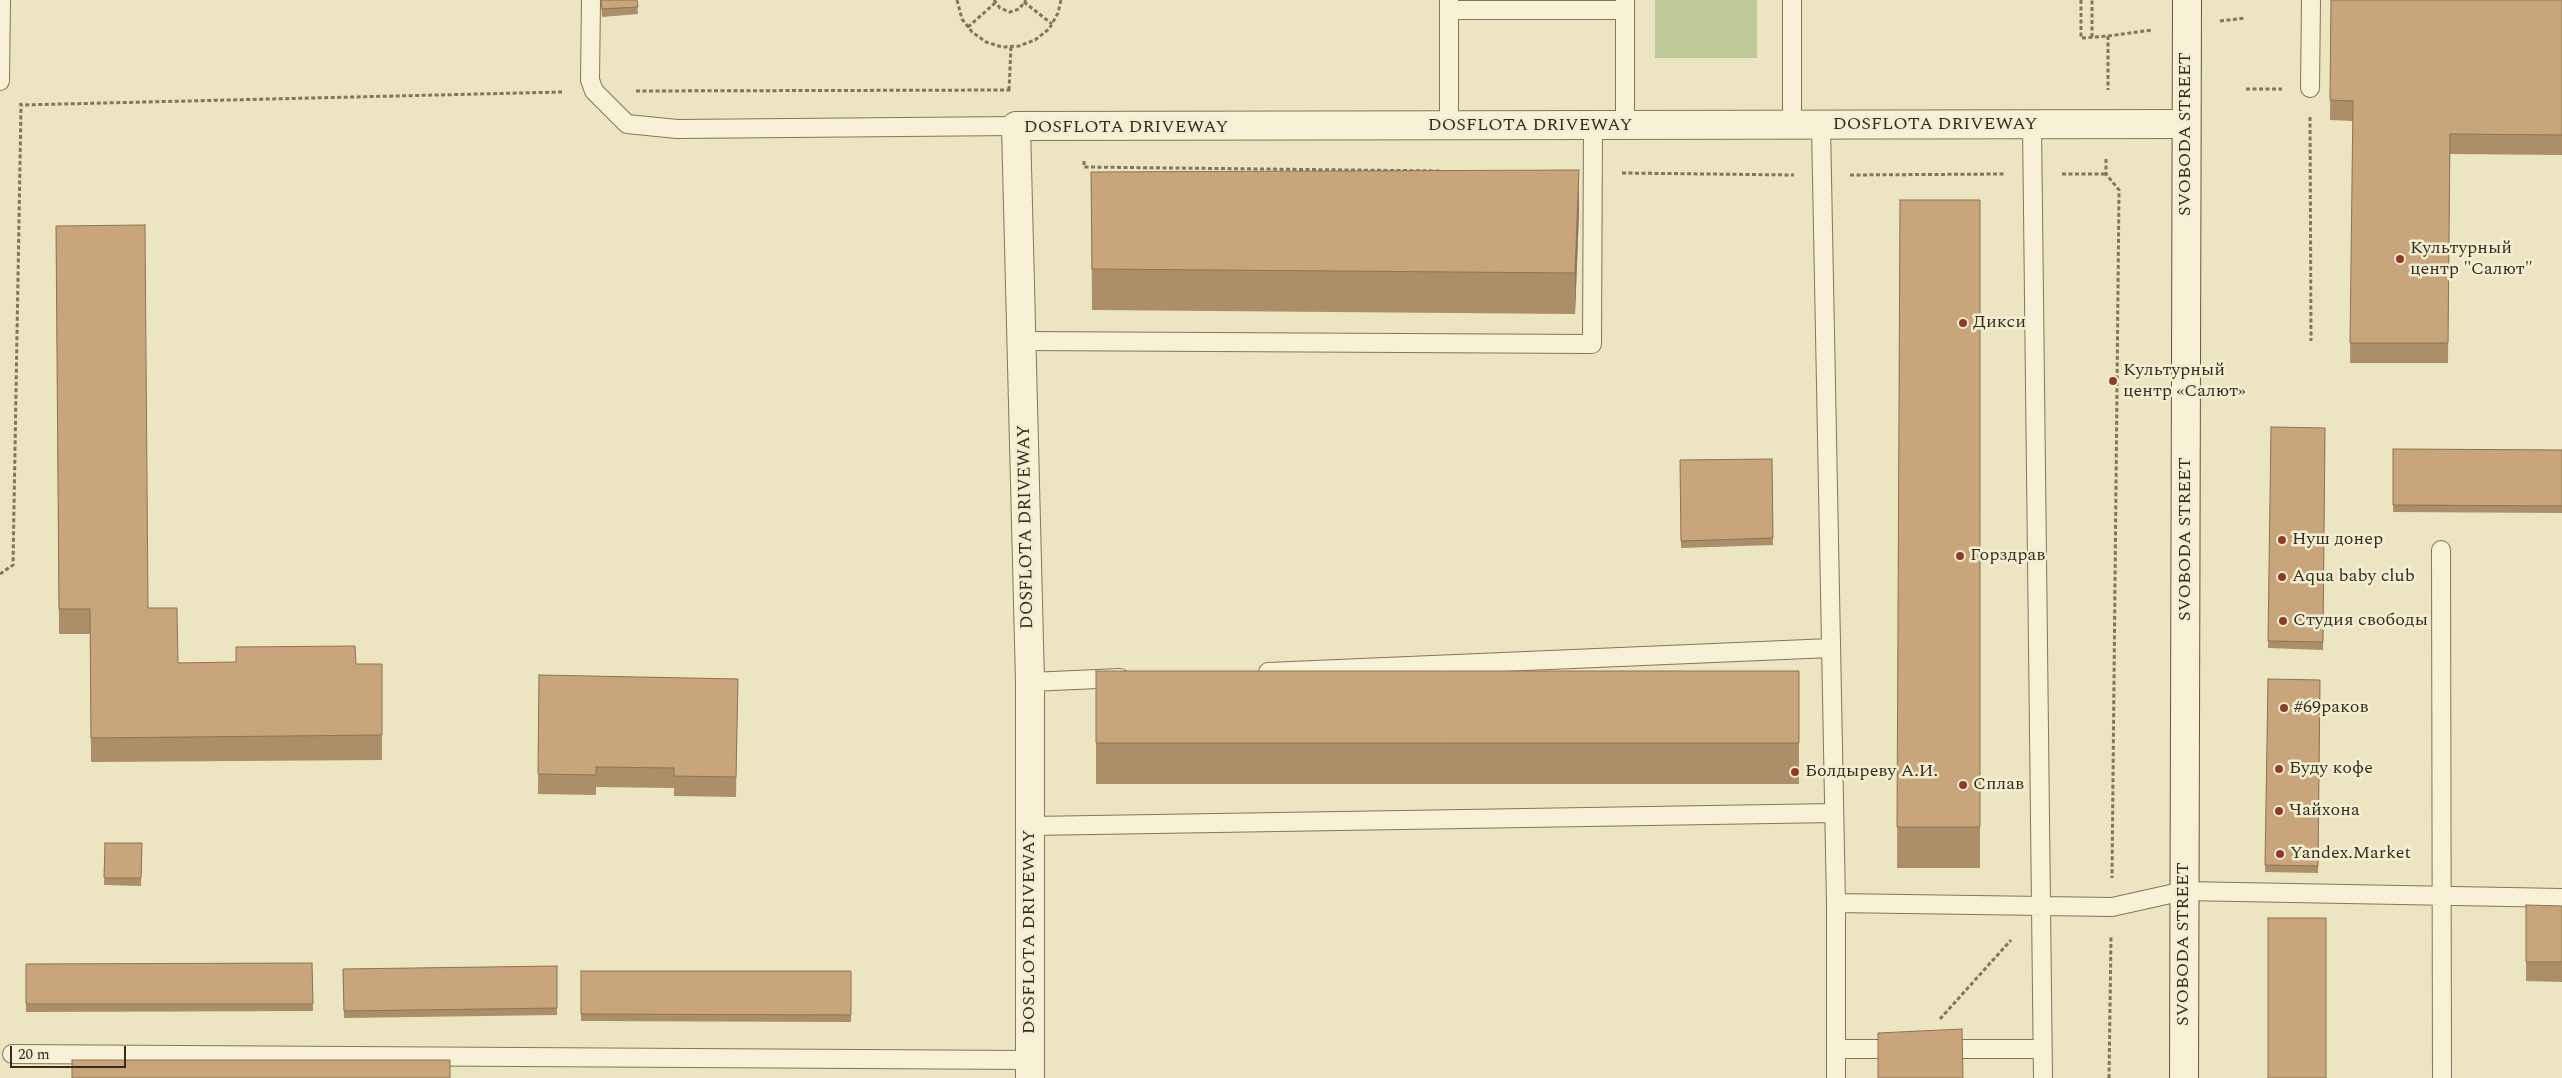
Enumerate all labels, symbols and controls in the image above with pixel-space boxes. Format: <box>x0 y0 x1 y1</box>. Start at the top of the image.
street label: SVOBODA STREET <box>2175 52 2197 216</box>
street label: DOSFLOTA DRIVEWAY <box>1833 114 2037 136</box>
street label: DOSFLOTA DRIVEWAY <box>1428 115 1632 137</box>
street label: DOSFLOTA DRIVEWAY <box>1024 117 1228 139</box>
place label: Культурный центр "Салют" <box>2410 238 2533 280</box>
marker: Культурный центр "Салют" <box>2394 253 2406 265</box>
place label: Дикси <box>1973 312 2026 334</box>
marker: Дикси <box>1957 317 1969 329</box>
place label: Культурный центр «Салют» <box>2123 360 2246 402</box>
marker: Культурный центр «Салют» <box>2107 375 2119 387</box>
street label: DOSFLOTA DRIVEWAY <box>1014 425 1040 629</box>
street label: SVOBODA STREET <box>2175 457 2197 621</box>
place label: Нуш донер <box>2292 529 2383 551</box>
marker: Нуш донер <box>2276 534 2288 546</box>
place label: Горздрав <box>1970 545 2045 567</box>
marker: Горздрав <box>1954 550 1966 562</box>
place label: Aqua baby club <box>2292 566 2415 588</box>
marker: Aqua baby club <box>2276 571 2288 583</box>
place label: Студия свободы <box>2293 610 2428 632</box>
marker: Студия свободы <box>2277 615 2289 627</box>
place label: #69раков <box>2294 697 2369 719</box>
marker: #69раков <box>2278 702 2290 714</box>
place label: Буду кофе <box>2289 758 2373 780</box>
place label: Болдыреву А.И. <box>1805 761 1938 783</box>
marker: Буду кофе <box>2273 763 2285 775</box>
marker: Болдыреву А.И. <box>1789 766 1801 778</box>
place label: Сплав <box>1973 774 2024 796</box>
marker: Сплав <box>1957 779 1969 791</box>
place label: Чайхона <box>2289 800 2360 822</box>
marker: Чайхона <box>2273 805 2285 817</box>
street label: DOSFLOTA DRIVEWAY <box>1019 830 1041 1034</box>
place label: Yandex.Market <box>2290 843 2411 865</box>
marker: Yandex.Market <box>2274 848 2286 860</box>
street label: SVOBODA STREET <box>2173 862 2195 1026</box>
scale bar <box>12 1036 129 1068</box>
text: 20 m <box>18 1043 50 1066</box>

